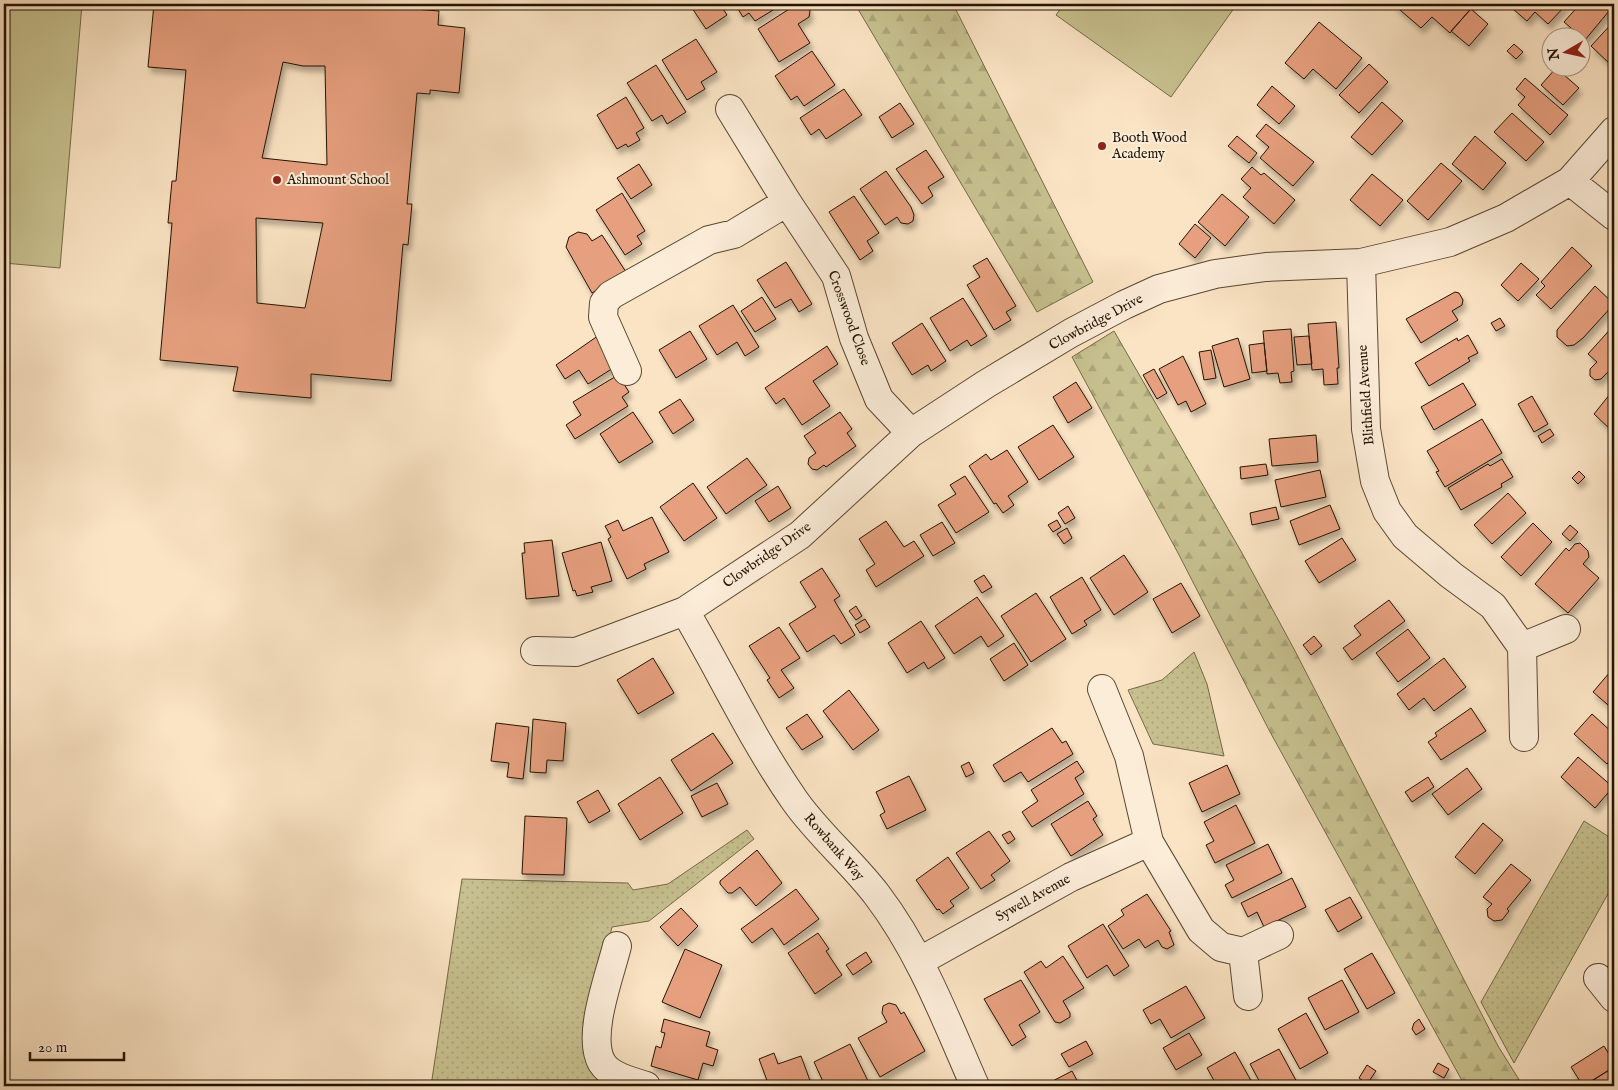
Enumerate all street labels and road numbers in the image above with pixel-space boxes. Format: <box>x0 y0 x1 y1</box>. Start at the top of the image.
street label: Crosswood Close <box>823 268 875 369</box>
street label: Clowbridge Drive <box>1046 289 1147 354</box>
street label: Blithfield Avenue <box>1353 344 1378 446</box>
street label: Clowbridge Drive <box>719 518 815 592</box>
street label: Rowbank Way <box>800 809 868 885</box>
street label: Sywell Avenue <box>992 870 1074 926</box>

